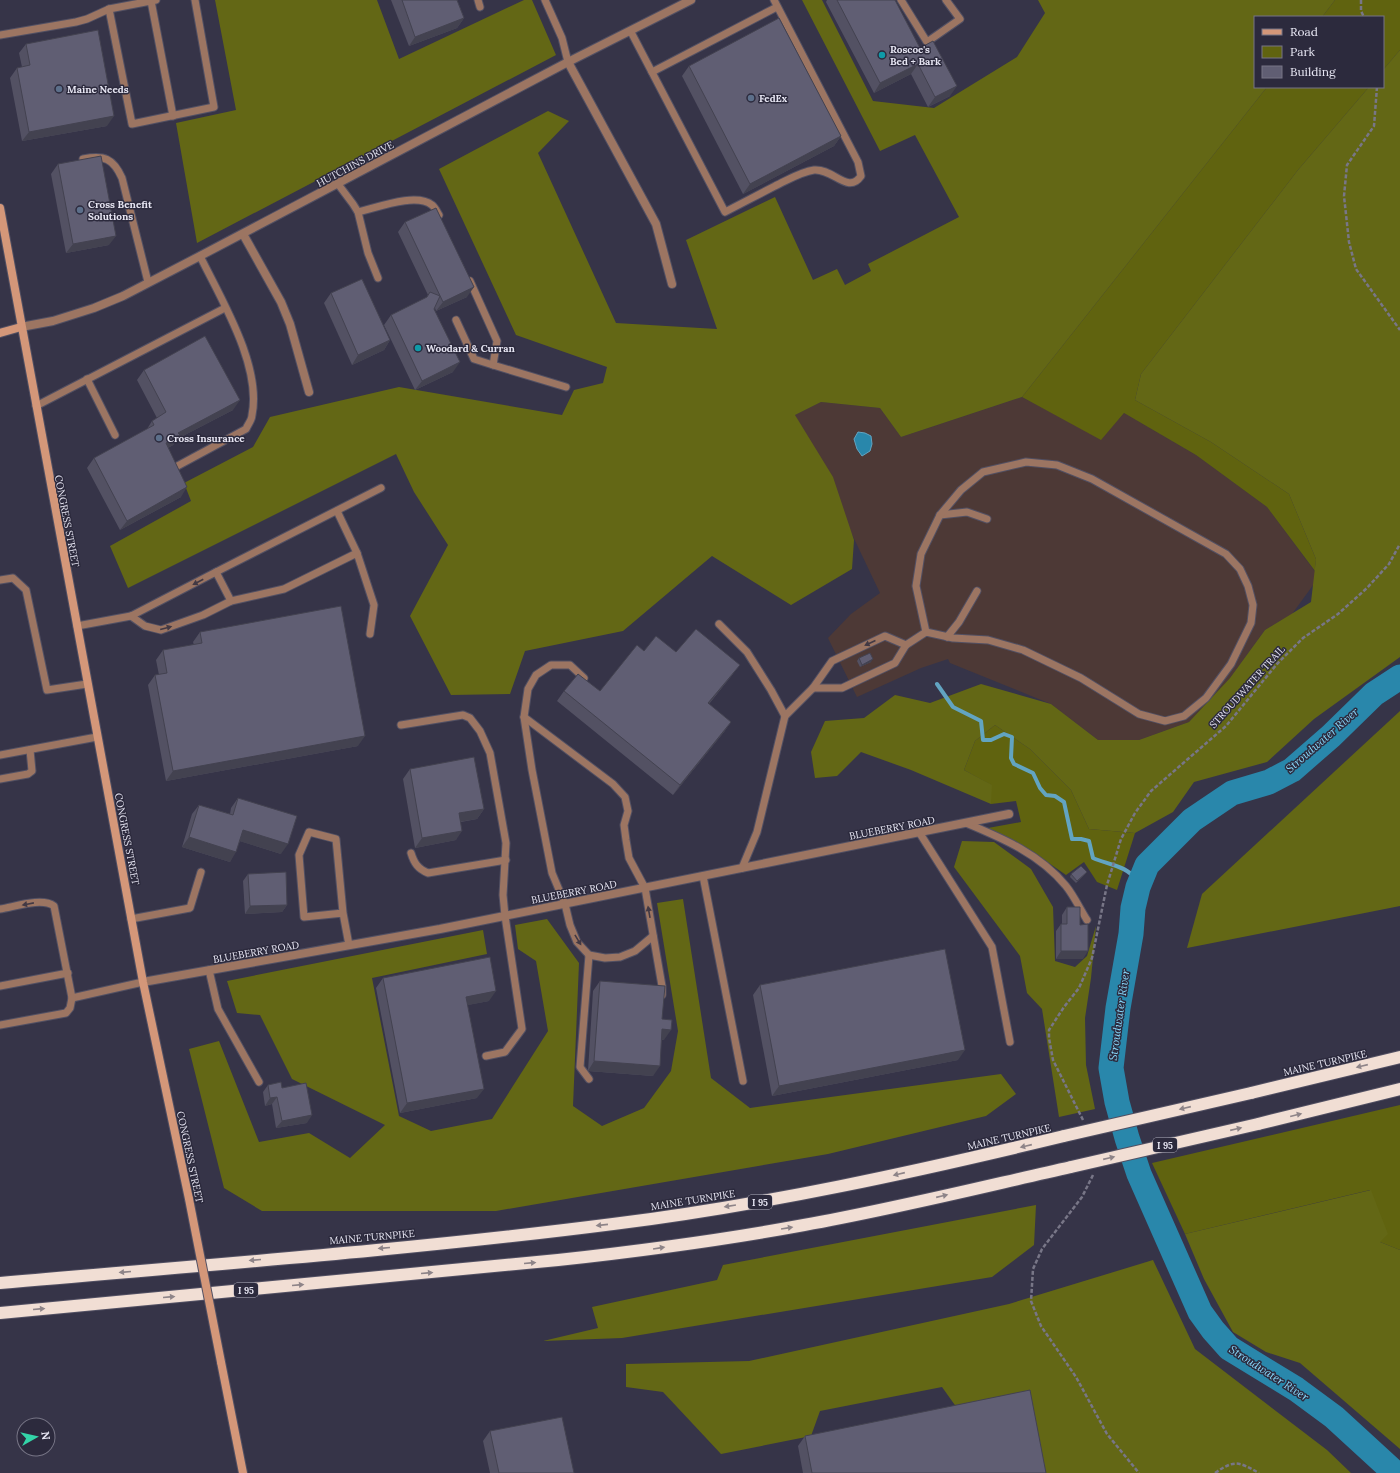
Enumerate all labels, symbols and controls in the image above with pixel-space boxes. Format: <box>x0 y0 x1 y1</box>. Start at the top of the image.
legend <box>1254 16 1384 88</box>
text: Road <box>1290 24 1318 39</box>
place label: Roscoe's Bed + Bark <box>890 43 941 68</box>
text: Park <box>1290 44 1316 59</box>
marker: Roscoe's Bed + Bark <box>877 50 887 60</box>
text: Building <box>1290 64 1336 79</box>
place label: Maine Needs <box>67 83 129 96</box>
marker: Maine Needs <box>54 84 64 94</box>
place label: FedEx <box>759 92 788 105</box>
marker: FedEx <box>746 93 756 103</box>
street label: HUTCHINS DRIVE <box>314 138 396 190</box>
place label: Cross Benefit Solutions <box>88 198 153 223</box>
marker: Cross Benefit Solutions <box>75 205 85 215</box>
place label: Woodard & Curran <box>426 342 515 355</box>
marker: Woodard & Curran <box>413 343 423 353</box>
place label: Cross Insurance <box>167 432 245 445</box>
marker: Cross Insurance <box>154 433 164 443</box>
street label: CONGRESS STREET <box>52 474 82 569</box>
one-way arrow <box>193 579 204 585</box>
one-way arrow <box>161 625 173 631</box>
one-way arrow <box>865 640 876 646</box>
street label: STROUDWATER TRAIL <box>1206 643 1288 731</box>
water label: Stroudwater River <box>1283 704 1362 775</box>
street label: CONGRESS STREET <box>112 792 142 887</box>
street label: BLUEBERRY ROAD <box>848 813 936 843</box>
street label: BLUEBERRY ROAD <box>530 877 618 907</box>
one-way arrow <box>21 901 34 907</box>
one-way arrow <box>646 906 652 918</box>
one-way arrow <box>574 934 581 946</box>
street label: BLUEBERRY ROAD <box>212 938 300 966</box>
water label: Stroudwater River <box>1106 968 1132 1062</box>
street label: MAINE TURNPIKE <box>1282 1047 1368 1079</box>
one-way arrow <box>1356 1064 1368 1070</box>
one-way arrow <box>1179 1105 1191 1111</box>
street label: CONGRESS STREET <box>174 1110 206 1205</box>
one-way arrow <box>1290 1111 1302 1117</box>
street label: MAINE TURNPIKE <box>966 1121 1052 1153</box>
one-way arrow <box>1230 1125 1242 1131</box>
road number: I 95 <box>1153 1138 1177 1152</box>
one-way arrow <box>1020 1143 1032 1149</box>
one-way arrow <box>1103 1155 1115 1161</box>
one-way arrow <box>893 1172 906 1178</box>
street label: MAINE TURNPIKE <box>650 1187 736 1213</box>
one-way arrow <box>936 1193 948 1199</box>
road number: I 95 <box>748 1195 772 1209</box>
one-way arrow <box>724 1203 737 1209</box>
one-way arrow <box>596 1222 608 1229</box>
one-way arrow <box>781 1225 793 1231</box>
street label: MAINE TURNPIKE <box>329 1227 415 1247</box>
one-way arrow <box>378 1245 390 1252</box>
one-way arrow <box>653 1245 665 1251</box>
one-way arrow <box>249 1257 261 1263</box>
one-way arrow <box>524 1260 536 1266</box>
one-way arrow <box>119 1268 131 1275</box>
one-way arrow <box>421 1269 433 1276</box>
one-way arrow <box>292 1282 304 1288</box>
road number: I 95 <box>234 1283 258 1297</box>
one-way arrow <box>163 1294 175 1300</box>
one-way arrow <box>33 1306 45 1313</box>
water label: Stroudwater River <box>1227 1342 1312 1404</box>
north arrow <box>16 1417 56 1457</box>
text: N <box>38 1430 53 1441</box>

